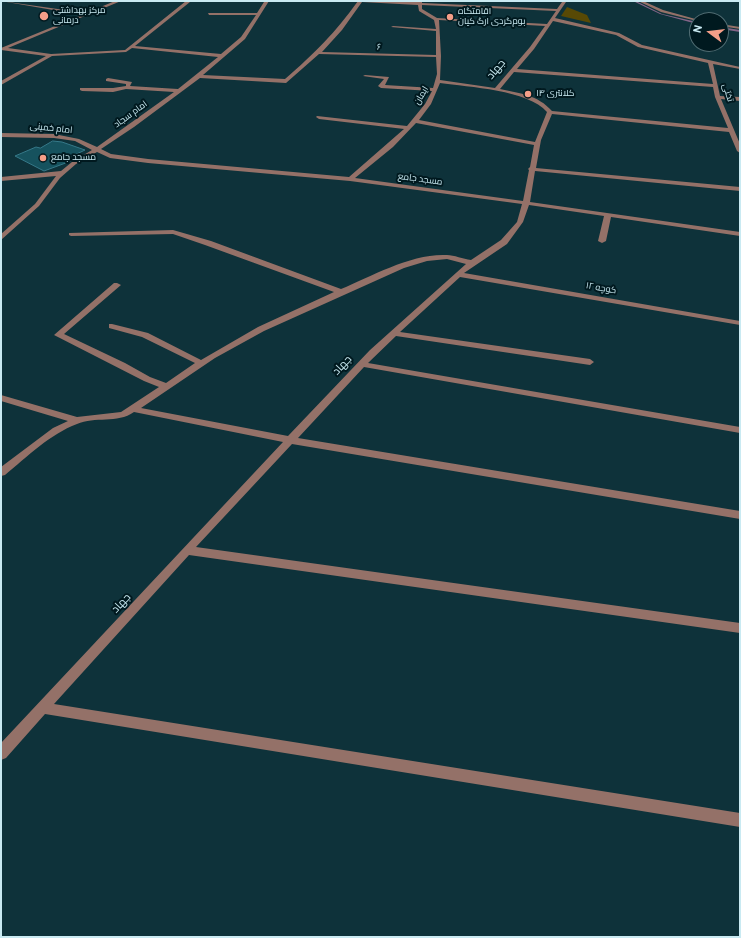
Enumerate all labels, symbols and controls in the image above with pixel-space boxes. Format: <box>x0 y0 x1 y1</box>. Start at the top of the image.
place label: مرکز بهداشتی درمانی <box>53 6 106 27</box>
place label: اقامتگاه بوم‌گردی ارگ کیان <box>458 7 525 28</box>
marker: مرکز بهداشتی درمانی <box>38 10 50 22</box>
marker: اقامتگاه بوم‌گردی ارگ کیان <box>445 12 455 22</box>
north arrow <box>689 12 729 52</box>
text: N <box>691 24 706 35</box>
street label: ۶ <box>377 43 381 53</box>
street label: جهاد <box>485 57 509 83</box>
street label: تختی <box>719 83 735 103</box>
street label: ایمان <box>412 85 432 107</box>
marker: کلانتری ۱۴ <box>523 89 533 99</box>
place label: کلانتری ۱۴ <box>536 89 574 99</box>
street label: امام سجاد <box>112 99 150 131</box>
street label: امام خمینی <box>29 121 73 137</box>
marker: مسجد جامع <box>38 153 48 163</box>
place label: مسجد جامع <box>51 153 96 163</box>
street label: مسجد جامع <box>397 172 443 188</box>
street label: کوچه ۱۲ <box>585 281 617 297</box>
street label: جهاد <box>331 353 355 379</box>
street label: جهاد <box>110 591 134 617</box>

